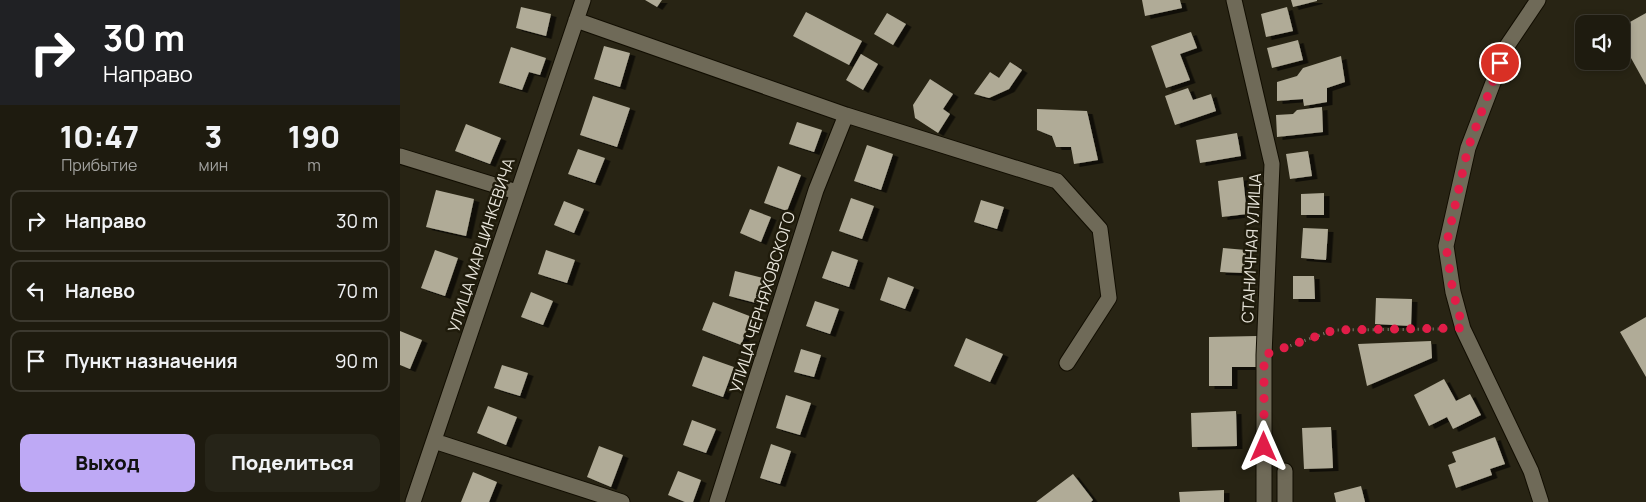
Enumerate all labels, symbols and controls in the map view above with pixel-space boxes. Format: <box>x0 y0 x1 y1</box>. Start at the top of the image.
text: 30 m <box>103 14 185 62</box>
map controls <box>1575 15 1630 70</box>
button: sound <box>1575 15 1630 70</box>
icon: right <box>20 20 85 85</box>
pin <box>1479 42 1521 84</box>
icon: arrive <box>1486 49 1514 77</box>
text: Направо <box>103 59 193 89</box>
text: 10:47 <box>60 116 139 157</box>
text: 3 <box>205 116 222 157</box>
text: 190 <box>288 116 340 157</box>
text: Прибытие <box>61 154 137 176</box>
text: мин <box>199 154 228 176</box>
text: m <box>307 154 321 176</box>
street label: УЛИЦА МАРЦИНКЕВИЧА <box>442 155 520 335</box>
street label: СТАНИЧНАЯ УЛИЦА <box>1236 173 1266 323</box>
icon: right <box>22 207 50 235</box>
text: Направо <box>65 208 146 234</box>
text: 30 m <box>336 208 378 234</box>
street label: УЛИЦА ЧЕРНЯХОВСКОГО <box>724 208 800 395</box>
icon: left <box>22 277 50 305</box>
text: Налево <box>65 278 135 304</box>
text: 70 m <box>337 278 378 304</box>
icon: arrive <box>22 347 50 375</box>
text: Пункт назначения <box>65 348 238 374</box>
text: 90 m <box>335 348 378 374</box>
position arrow <box>1237 420 1289 472</box>
button: Выход <box>20 434 195 492</box>
button: Поделиться <box>205 434 380 492</box>

